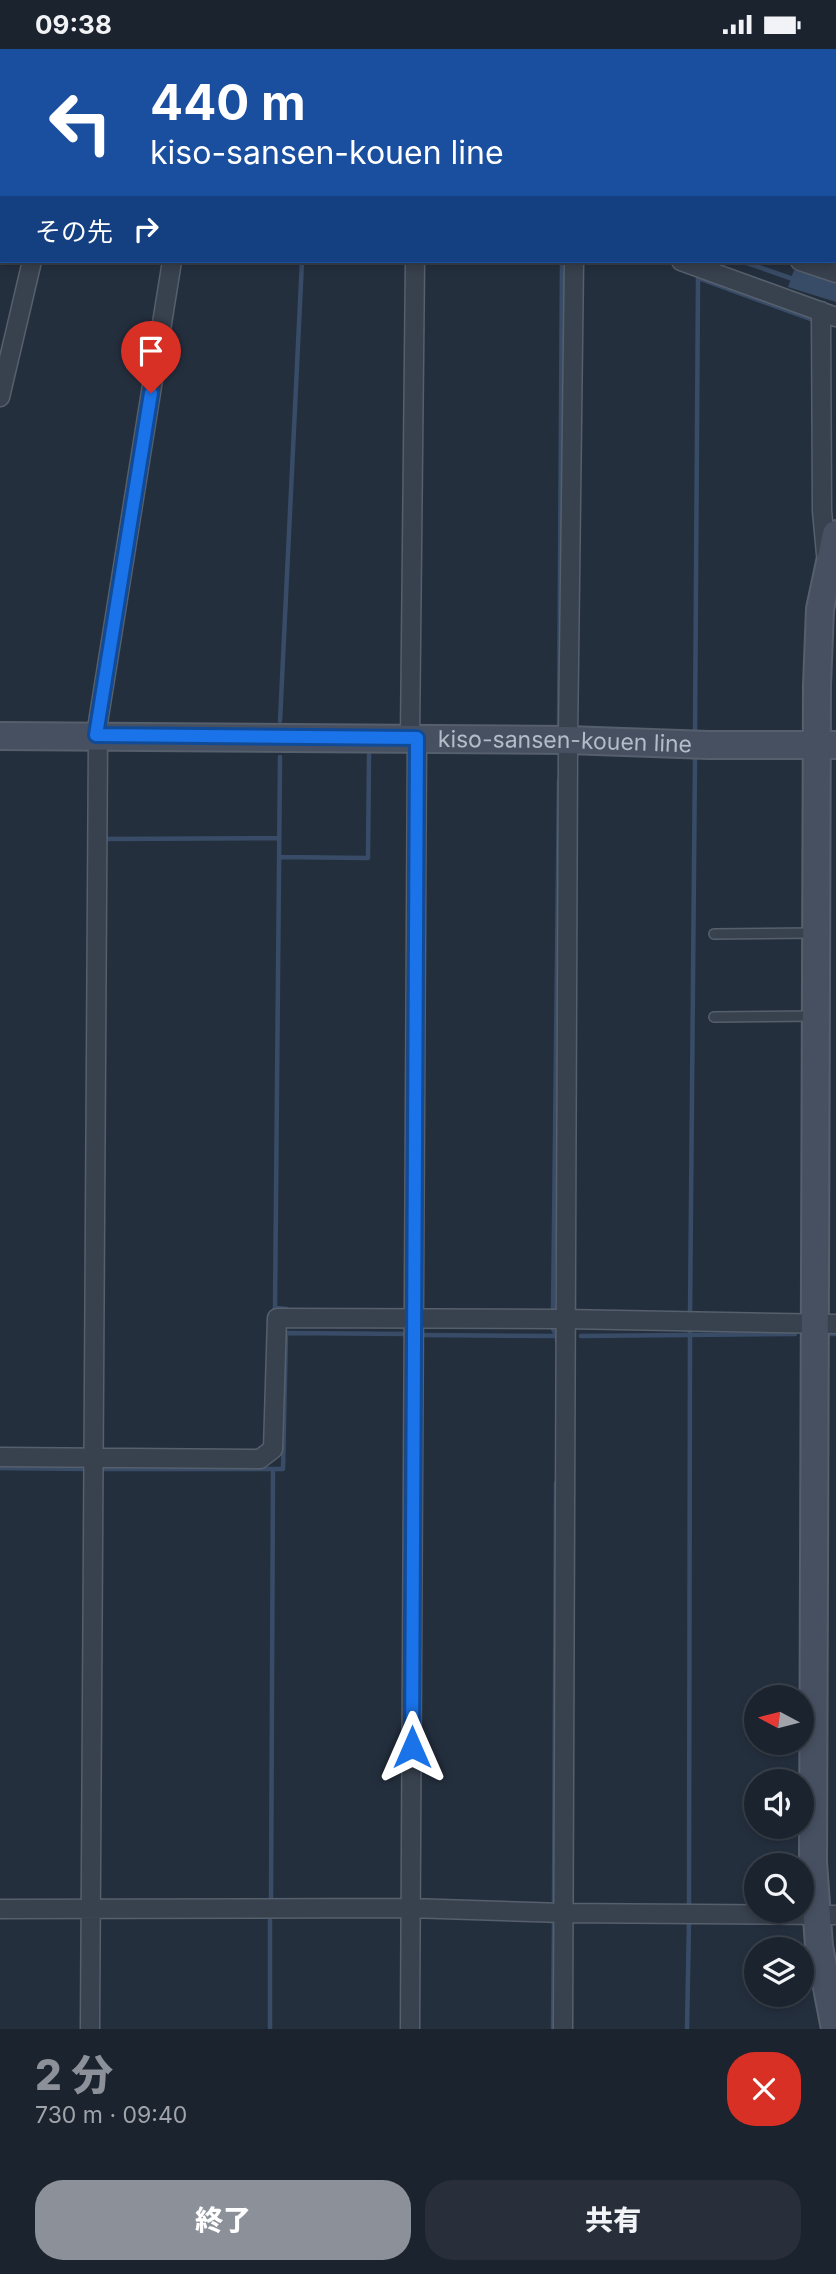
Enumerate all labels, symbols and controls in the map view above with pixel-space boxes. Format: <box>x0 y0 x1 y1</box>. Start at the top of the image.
text: 09:38 <box>35 9 112 40</box>
text: 440 m <box>150 73 306 132</box>
icon: left <box>35 77 126 168</box>
text: kiso-sansen-kouen line <box>150 133 504 172</box>
icon: right <box>127 210 165 248</box>
text: その先 <box>35 216 113 247</box>
pin <box>121 321 181 393</box>
icon: arrive <box>132 332 170 370</box>
street label: kiso-sansen-kouen line <box>438 725 693 758</box>
north arrow <box>744 1685 814 1755</box>
map controls <box>744 1685 814 2007</box>
position arrow <box>375 1710 449 1784</box>
button: sound <box>744 1769 814 1839</box>
button: search <box>744 1853 814 1923</box>
button: layers <box>744 1937 814 2007</box>
text: 2 分 <box>35 2049 113 2100</box>
button: close <box>727 2052 801 2126</box>
text: 730 m · 09:40 <box>35 2101 187 2129</box>
button: 終了 <box>35 2180 411 2260</box>
button: 共有 <box>425 2180 801 2260</box>

